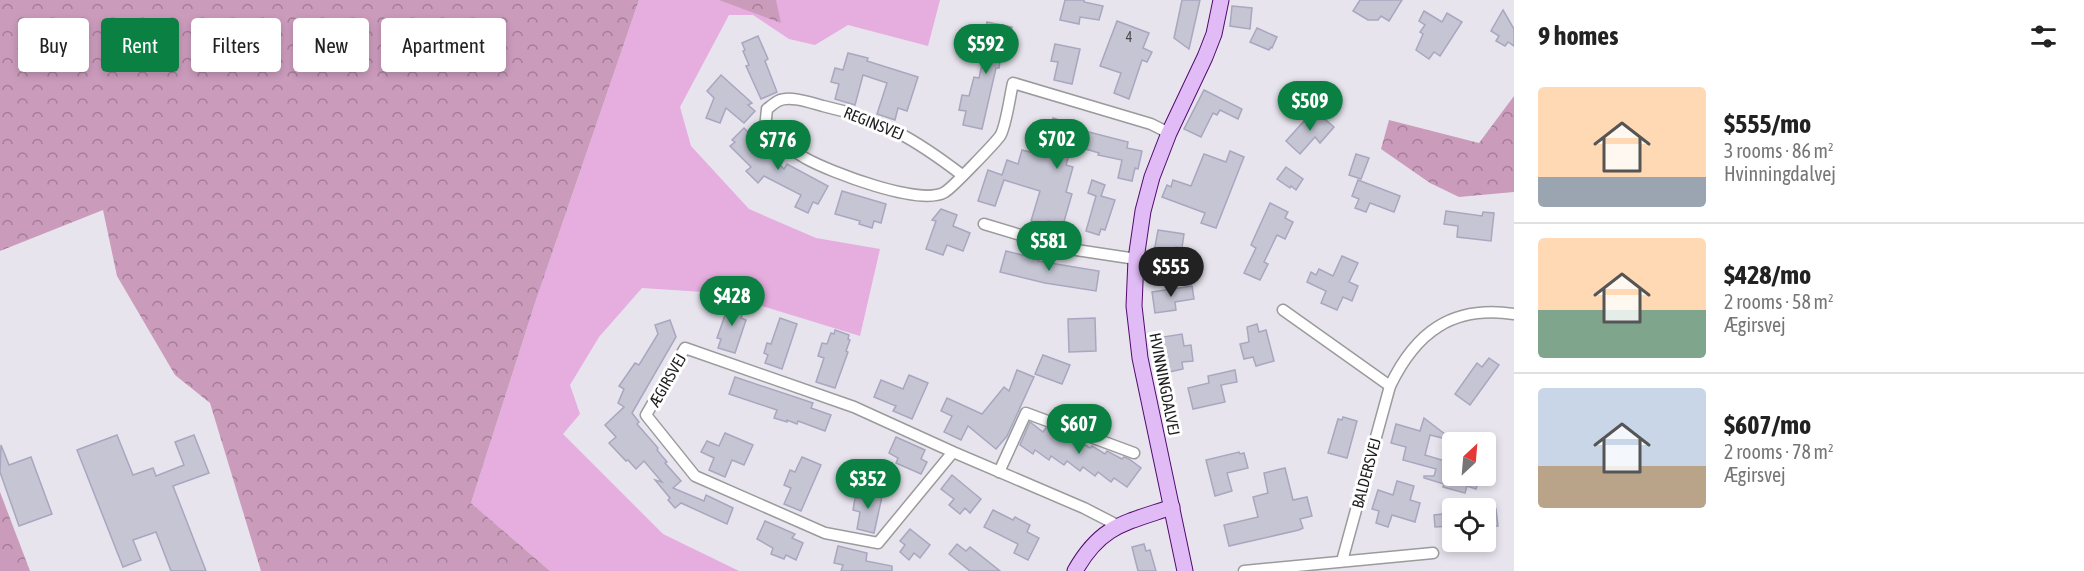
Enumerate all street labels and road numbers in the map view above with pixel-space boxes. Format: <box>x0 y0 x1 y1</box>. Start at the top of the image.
street label: REGINSVEJ <box>841 103 907 143</box>
street label: HVINNINGDALVEJ <box>1146 331 1184 437</box>
street label: ÆGIRSVEJ <box>645 350 689 410</box>
street label: BALDERSVEJ <box>1348 436 1384 510</box>

